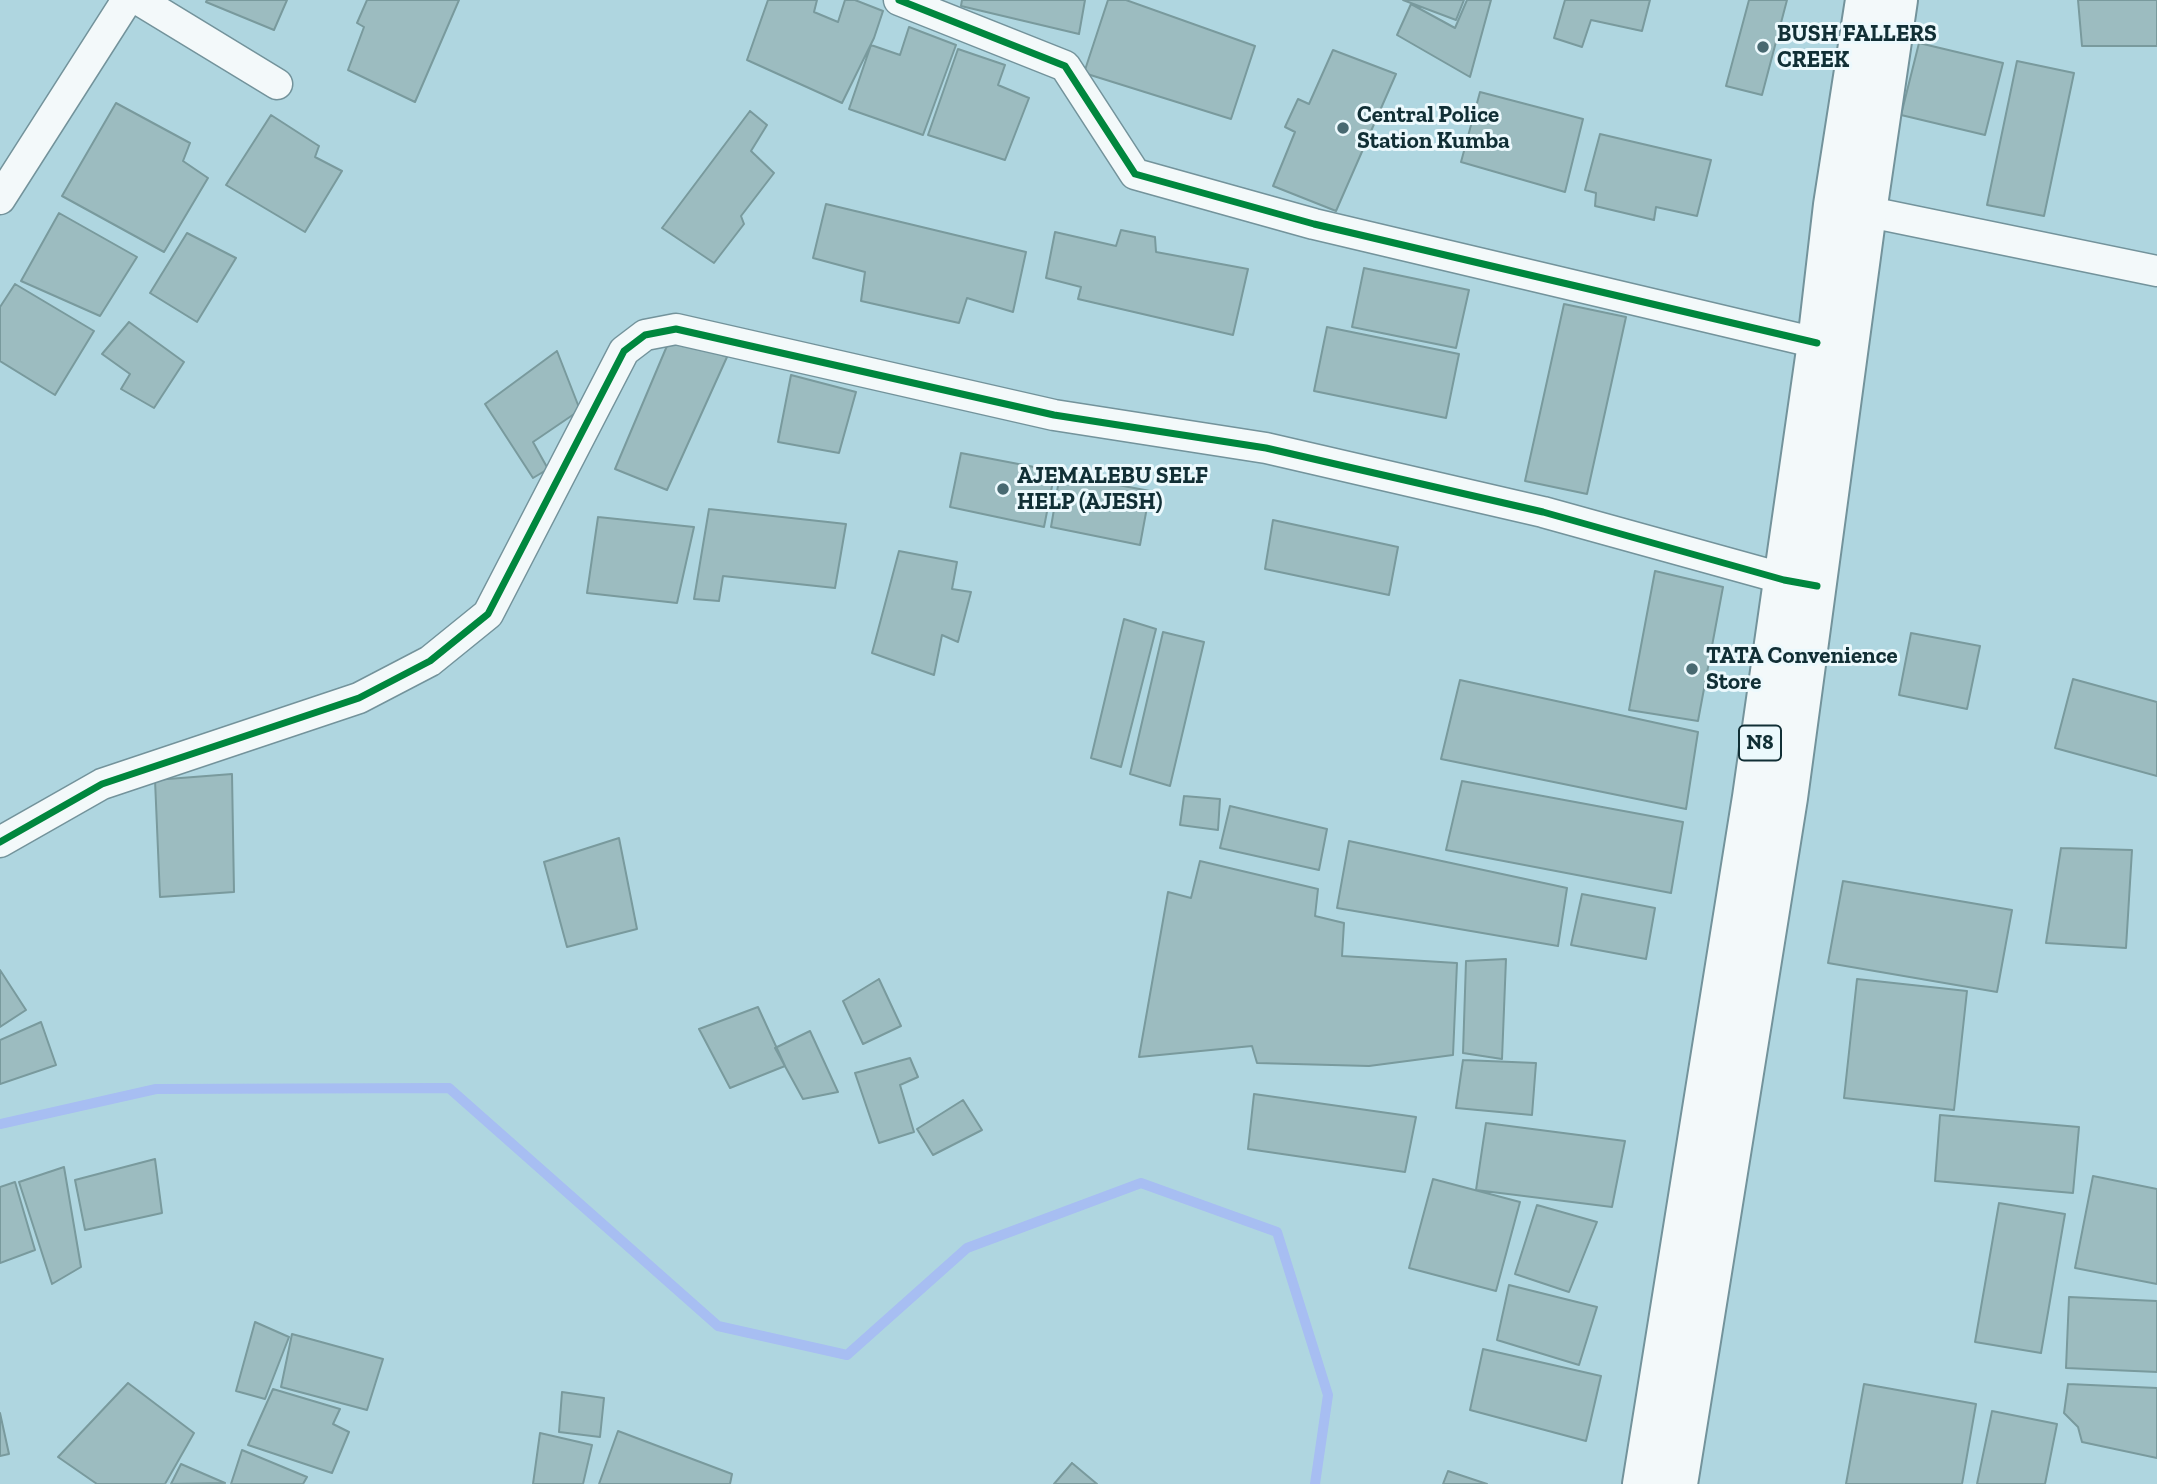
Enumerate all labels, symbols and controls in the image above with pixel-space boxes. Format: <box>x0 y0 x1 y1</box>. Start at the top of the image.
place label: BUSH FALLERS CREEK <box>1777 20 1937 74</box>
marker: BUSH FALLERS CREEK <box>1755 39 1771 55</box>
place label: Central Police Station Kumba <box>1357 101 1510 155</box>
marker: Central Police Station Kumba <box>1335 120 1351 136</box>
place label: AJEMALEBU SELF HELP (AJESH) <box>1017 462 1208 516</box>
marker: AJEMALEBU SELF HELP (AJESH) <box>995 481 1011 497</box>
place label: TATA Convenience Store <box>1706 642 1898 696</box>
marker: TATA Convenience Store <box>1684 661 1700 677</box>
road number: N8 <box>1739 726 1781 760</box>

